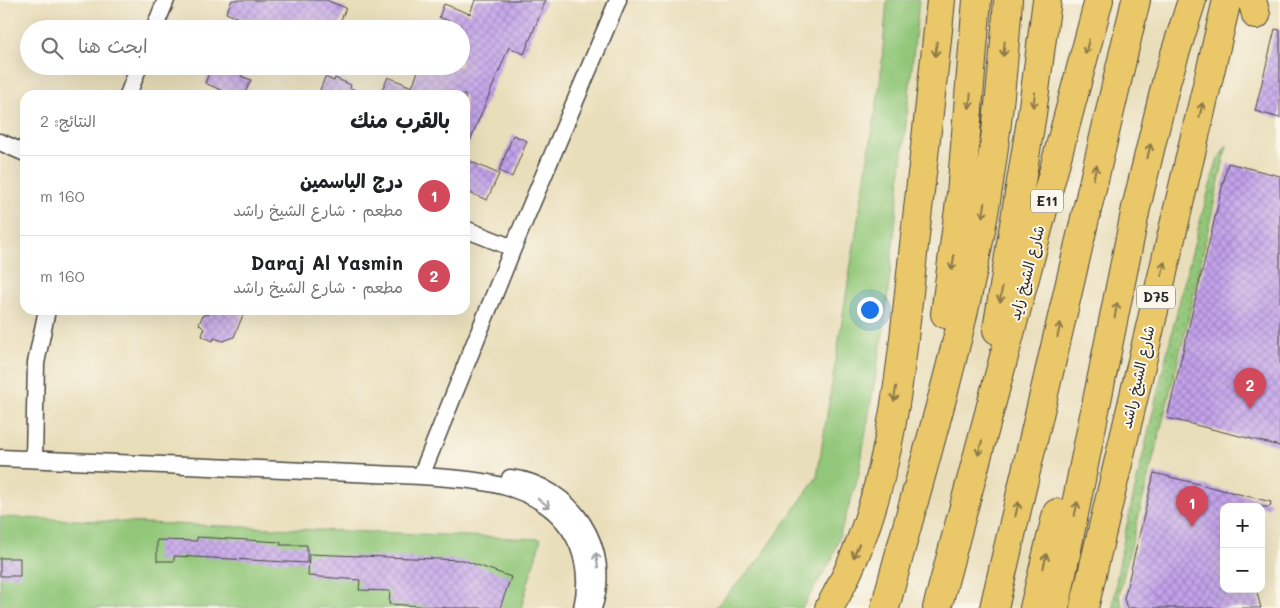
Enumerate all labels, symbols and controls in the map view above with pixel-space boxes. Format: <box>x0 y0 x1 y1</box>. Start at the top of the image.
search box <box>20 20 470 75</box>
text: ابحث هنا <box>78 33 148 58</box>
icon: search <box>38 34 66 62</box>
one-way arrow <box>1082 39 1091 55</box>
one-way arrow <box>931 40 941 56</box>
one-way arrow <box>999 40 1009 56</box>
one-way arrow <box>1029 92 1039 108</box>
one-way arrow <box>965 93 975 109</box>
one-way arrow <box>1197 102 1206 118</box>
text: بالقرب منك <box>350 106 450 133</box>
text: النتائج: 2 <box>40 110 96 131</box>
one-way arrow <box>1145 144 1154 160</box>
one-way arrow <box>1091 164 1100 180</box>
text: درج الياسمين <box>300 168 403 193</box>
text: 160 m <box>40 185 85 206</box>
text: 1 <box>430 185 438 206</box>
road number: E11 <box>1031 190 1063 212</box>
text: مطعم · شارع الشيخ راشد <box>233 199 403 220</box>
one-way arrow <box>979 201 989 217</box>
street label: شارع الشيخ زايد <box>1004 223 1049 323</box>
text: Daraj Al Yasmin <box>251 250 403 275</box>
one-way arrow <box>948 254 958 270</box>
one-way arrow <box>1159 262 1168 278</box>
text: 160 m <box>40 265 85 286</box>
text: 2 <box>430 265 438 286</box>
text: مطعم · شارع الشيخ راشد <box>233 276 403 297</box>
road number: D75 <box>1137 286 1175 308</box>
one-way arrow <box>996 287 1006 303</box>
your location <box>857 297 883 323</box>
one-way arrow <box>1112 302 1121 318</box>
one-way arrow <box>1055 323 1064 339</box>
street label: شارع الشيخ راشد <box>1115 323 1160 431</box>
pin: 2 <box>1234 368 1266 409</box>
one-way arrow <box>890 386 900 402</box>
one-way arrow <box>974 439 984 455</box>
pin: 1 <box>1176 486 1208 527</box>
one-way arrow <box>537 498 551 509</box>
one-way arrow <box>1072 501 1081 517</box>
one-way arrow <box>1013 502 1022 518</box>
map controls <box>1220 503 1265 593</box>
button: + <box>1220 503 1265 548</box>
one-way arrow <box>851 543 861 558</box>
button: − <box>1220 548 1265 593</box>
one-way arrow <box>592 552 602 568</box>
one-way arrow <box>1041 553 1050 569</box>

